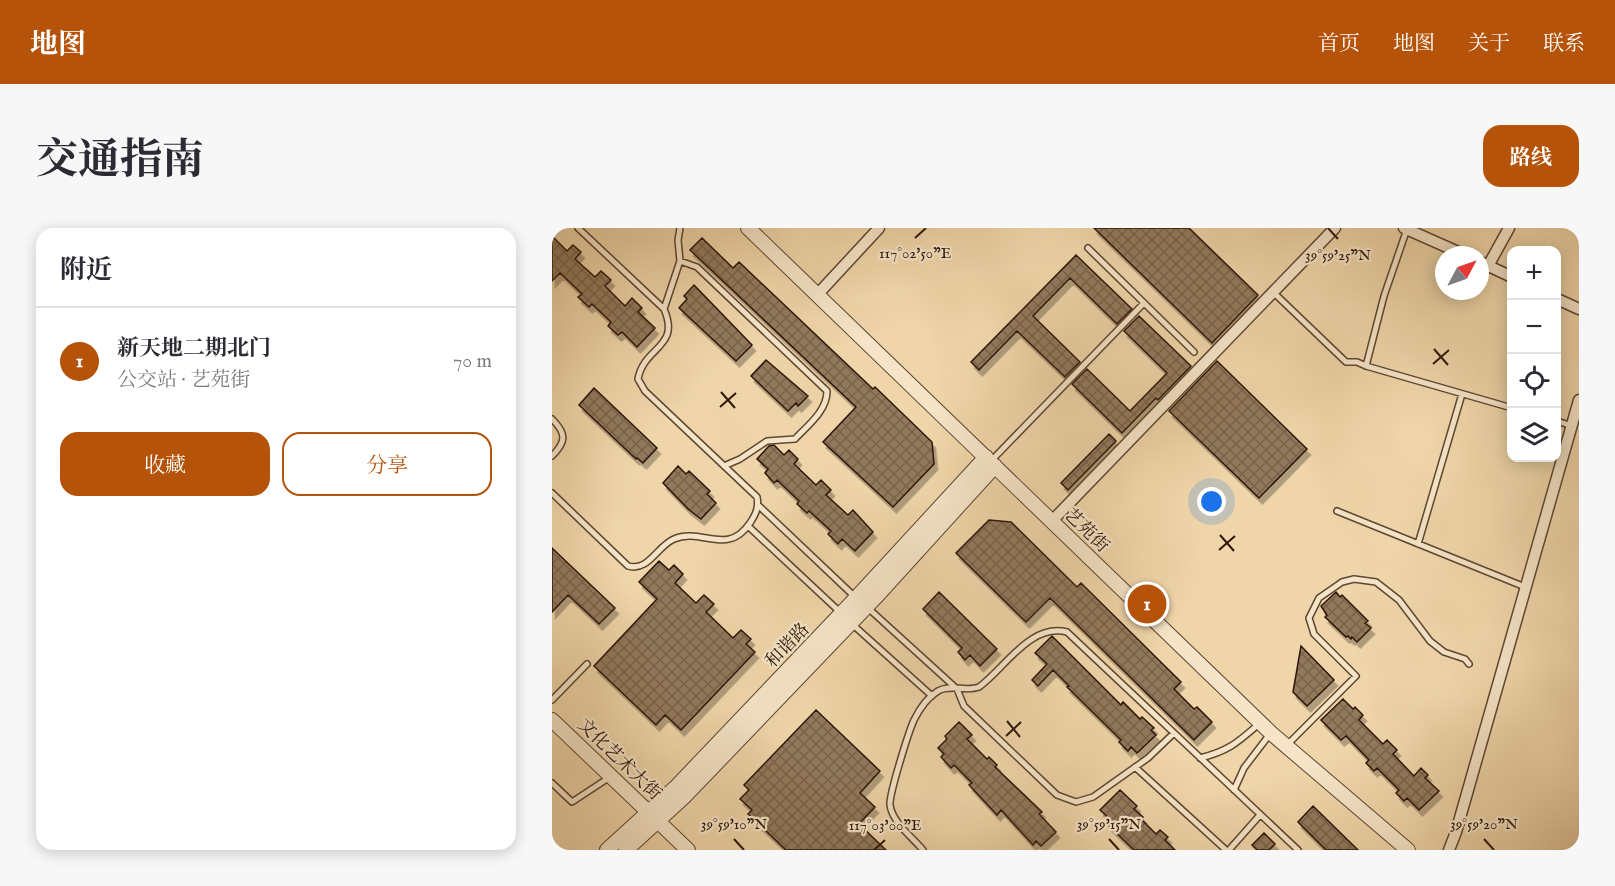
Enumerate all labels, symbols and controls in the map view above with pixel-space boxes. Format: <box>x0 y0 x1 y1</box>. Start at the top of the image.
text: 地图 <box>30 28 86 63</box>
text: 首页 <box>1318 31 1360 58</box>
text: 地图 <box>1393 31 1435 58</box>
text: 关于 <box>1468 31 1510 58</box>
text: 联系 <box>1543 31 1585 58</box>
button: 路线 <box>1483 125 1579 187</box>
text: 交通指南 <box>36 135 204 188</box>
text: 117°02'50"E <box>879 244 951 263</box>
text: 39°59'25"N <box>1305 246 1371 265</box>
north arrow <box>1435 246 1489 300</box>
map controls <box>1507 246 1561 462</box>
button: + <box>1507 246 1561 300</box>
text: 附近 <box>60 254 112 287</box>
button: − <box>1507 300 1561 354</box>
text: 新天地二期北门 <box>117 335 271 363</box>
text: 1 <box>76 349 83 374</box>
text: 70 m <box>453 349 492 374</box>
button: locate <box>1507 354 1561 408</box>
text: 公交站 · 艺苑街 <box>117 368 250 393</box>
button: layers <box>1507 408 1561 462</box>
button: 收藏 <box>60 432 270 496</box>
button: 分享 <box>282 432 492 496</box>
your location <box>1197 487 1226 516</box>
street label: 艺苑街 <box>1059 504 1113 558</box>
pin: 1 <box>1128 582 1166 626</box>
street label: 和谐路 <box>761 619 815 673</box>
street label: 文化艺术大街 <box>572 714 666 806</box>
text: 39°59'10"N <box>701 815 767 834</box>
text: 39°59'15"N <box>1077 815 1141 834</box>
text: 39°59'20"N <box>1450 815 1518 834</box>
text: 117°03'00"E <box>849 816 921 835</box>

